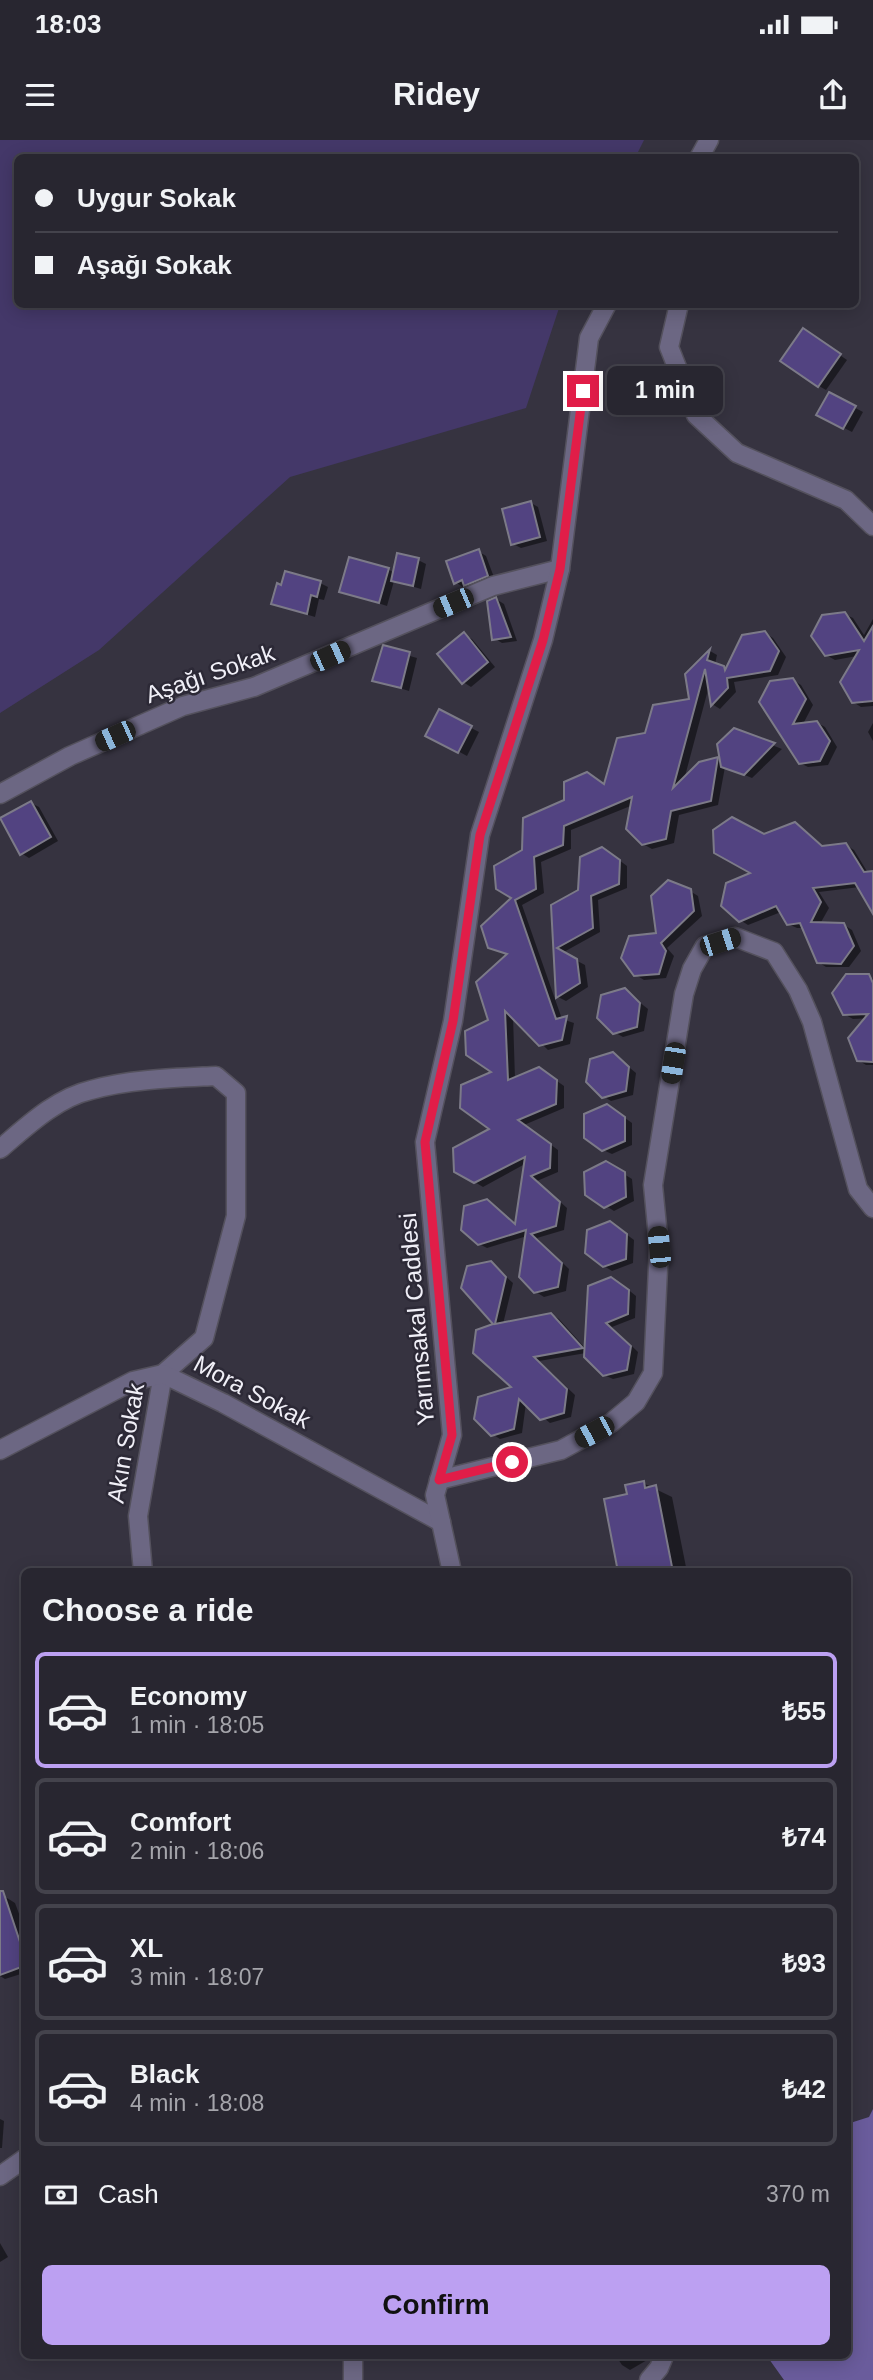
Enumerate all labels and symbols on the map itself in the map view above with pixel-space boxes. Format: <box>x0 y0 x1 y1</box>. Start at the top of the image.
callout: 1 min <box>608 366 723 416</box>
route end <box>567 375 599 407</box>
car <box>430 585 477 621</box>
car <box>307 638 354 674</box>
street label: Aşağı Sokak <box>142 639 279 708</box>
car <box>92 718 139 754</box>
car <box>697 926 744 958</box>
car <box>660 1041 687 1085</box>
street label: Yarımsakal Caddesi <box>394 1212 439 1426</box>
car <box>647 1225 672 1269</box>
street label: Mora Sokak <box>189 1350 316 1434</box>
street label: Akın Sokak <box>102 1380 150 1505</box>
car <box>571 1413 618 1451</box>
route start <box>496 1446 528 1478</box>

